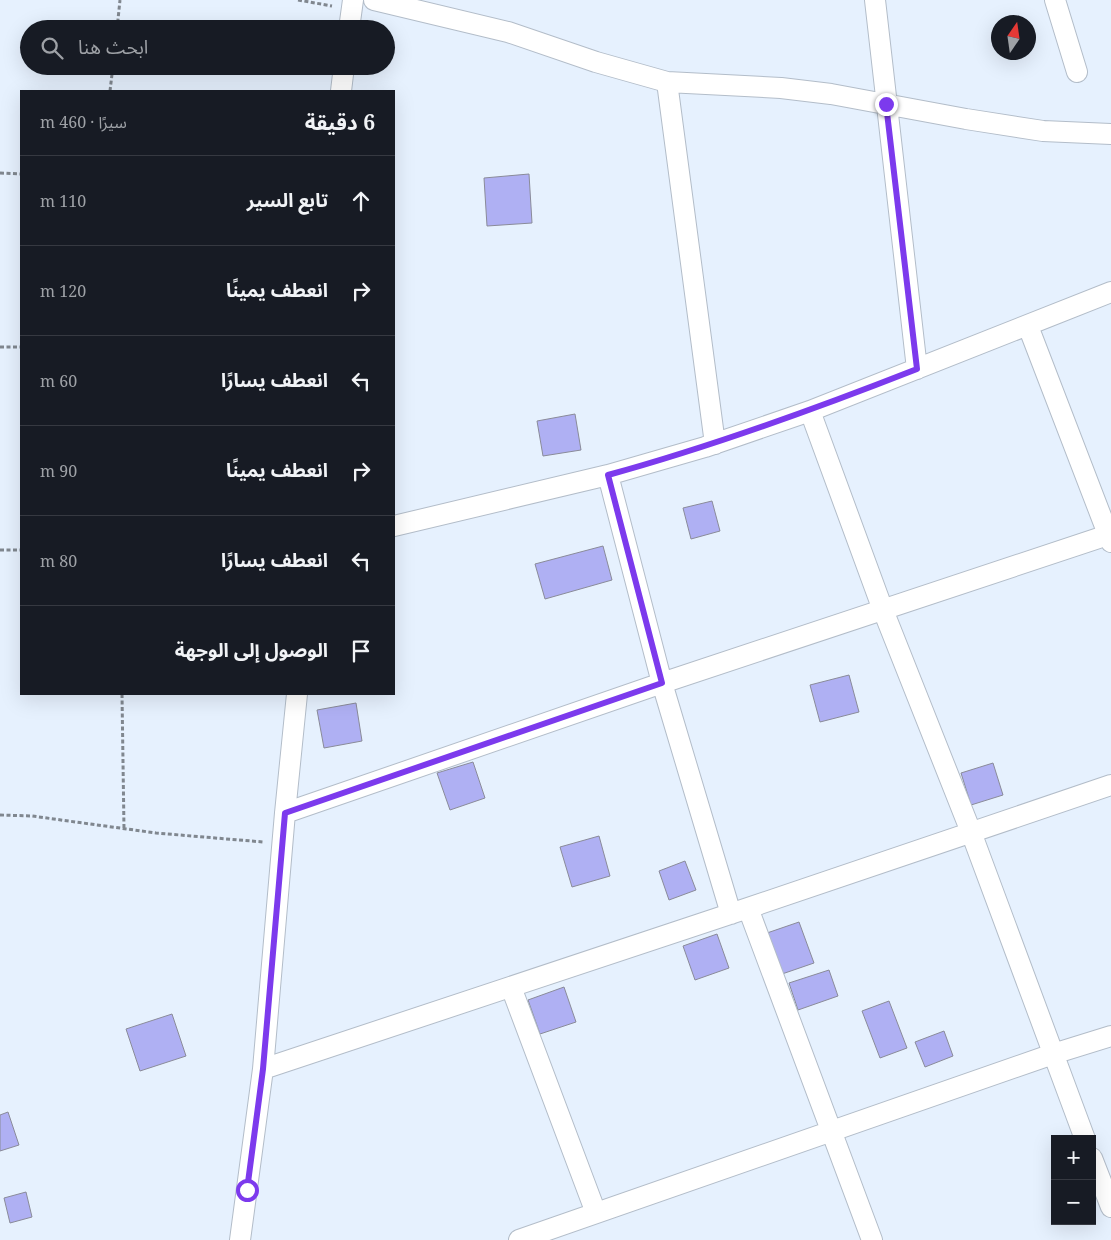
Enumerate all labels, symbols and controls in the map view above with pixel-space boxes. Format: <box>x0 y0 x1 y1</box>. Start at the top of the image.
north arrow <box>991 15 1036 60</box>
search box <box>20 20 395 75</box>
icon: search <box>38 34 66 62</box>
text: ابحث هنا <box>78 34 148 60</box>
route end <box>875 93 898 116</box>
text: 6 دقيقة <box>305 108 375 136</box>
text: سيرًا · 460 m <box>40 111 127 133</box>
text: تابع السير <box>247 187 328 213</box>
icon: ahead <box>347 187 375 215</box>
text: 110 m <box>40 190 86 212</box>
text: انعطف يمينًا <box>226 277 328 303</box>
icon: right <box>347 277 375 305</box>
text: 120 m <box>40 280 86 302</box>
text: انعطف يسارًا <box>221 367 328 393</box>
icon: left <box>347 367 375 395</box>
text: 60 m <box>40 370 77 392</box>
text: انعطف يمينًا <box>226 457 328 483</box>
icon: right <box>347 457 375 485</box>
text: 90 m <box>40 460 77 482</box>
text: انعطف يسارًا <box>221 547 328 573</box>
icon: left <box>347 547 375 575</box>
text: 80 m <box>40 550 77 572</box>
text: الوصول إلى الوجهة <box>175 637 328 663</box>
icon: arrive <box>347 637 375 665</box>
map controls <box>1051 1135 1096 1225</box>
button: + <box>1051 1135 1096 1180</box>
route start <box>236 1179 259 1202</box>
button: − <box>1051 1180 1096 1225</box>

